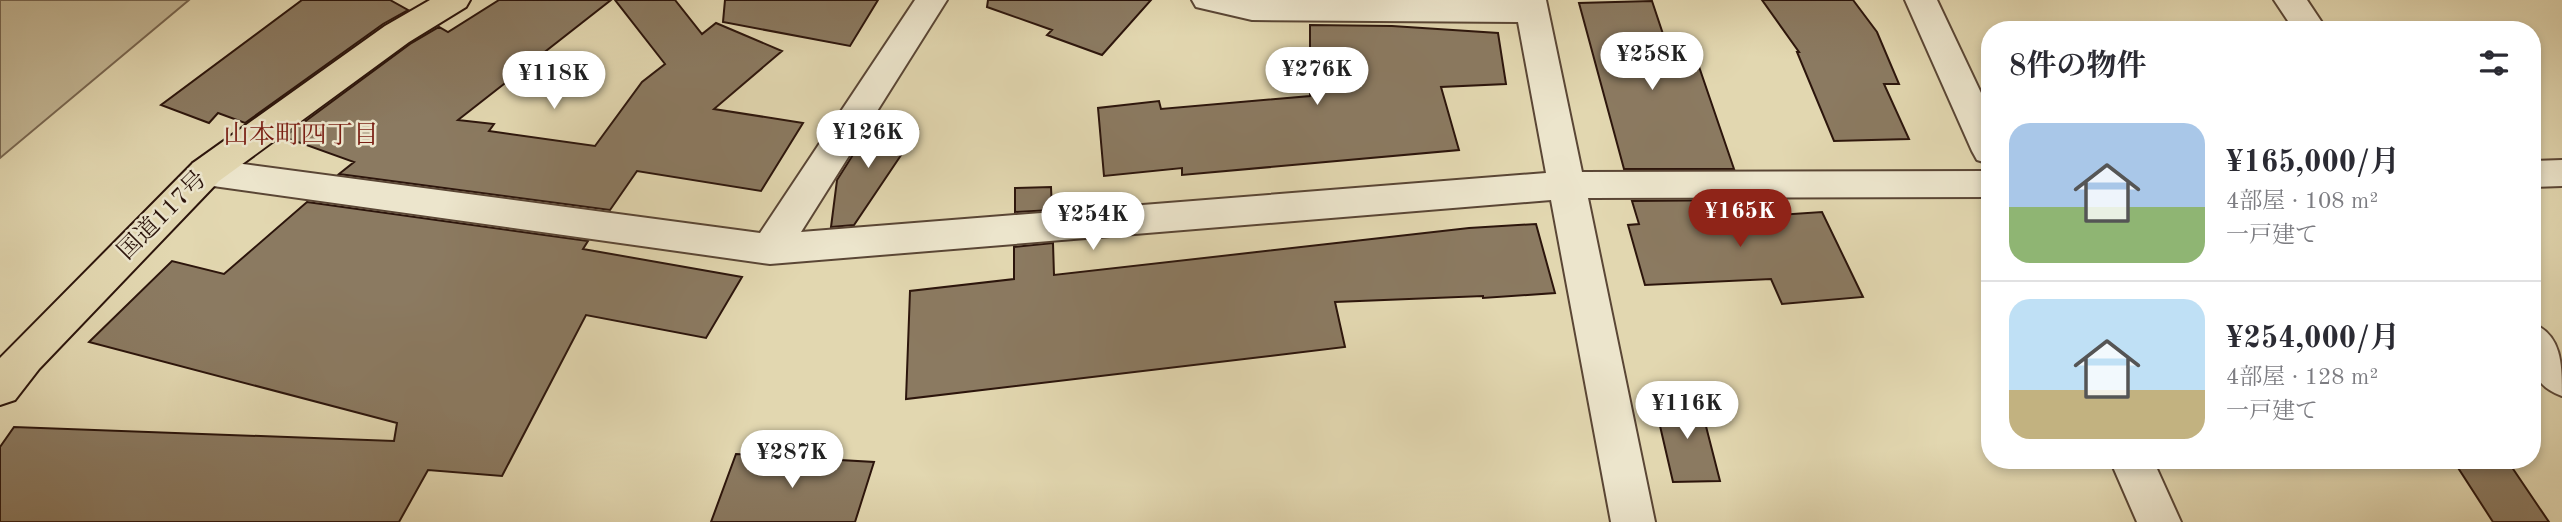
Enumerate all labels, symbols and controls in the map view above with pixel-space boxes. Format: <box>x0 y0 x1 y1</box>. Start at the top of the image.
pin: ¥258K <box>1603 32 1701 92</box>
text: ¥258K <box>1616 43 1688 66</box>
icon: filters <box>2475 44 2513 82</box>
pin: ¥276K <box>1268 48 1366 107</box>
pin: ¥118K <box>505 52 603 111</box>
text: 8件の物件 <box>2009 52 2146 82</box>
text: ¥276K <box>1281 58 1353 81</box>
text: ¥118K <box>518 62 590 85</box>
pin: ¥126K <box>819 110 917 170</box>
district label: 山本町四丁目 <box>223 121 379 149</box>
text: ¥126K <box>832 121 904 144</box>
text: ¥165,000/月 <box>2226 148 2400 178</box>
icon: home <box>2065 151 2149 235</box>
street label: 国道117号 <box>112 165 212 265</box>
pin: ¥165K <box>1691 190 1789 249</box>
text: 4部屋 · 108 m² <box>2226 190 2378 213</box>
pin: ¥254K <box>1044 192 1142 252</box>
text: ¥165K <box>1704 200 1776 223</box>
text: ¥254K <box>1057 203 1129 226</box>
text: 一戸建て <box>2226 224 2318 247</box>
text: ¥254,000/月 <box>2226 324 2400 354</box>
icon: home <box>2065 327 2149 411</box>
text: 4部屋 · 128 m² <box>2226 366 2378 389</box>
pin: ¥116K <box>1638 382 1736 441</box>
text: ¥116K <box>1651 392 1723 415</box>
text: 一戸建て <box>2226 400 2318 423</box>
pin: ¥287K <box>743 430 841 490</box>
text: ¥287K <box>756 441 828 464</box>

